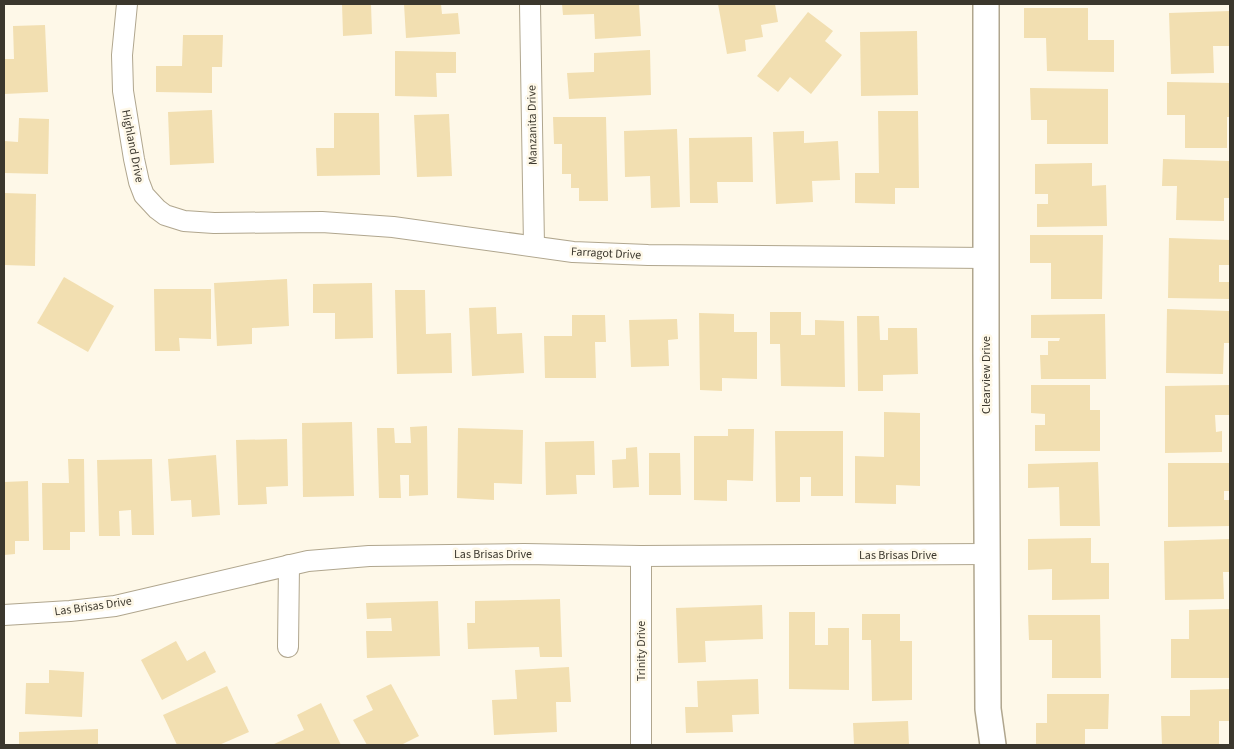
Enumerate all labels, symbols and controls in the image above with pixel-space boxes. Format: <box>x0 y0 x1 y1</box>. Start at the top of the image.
street label: Manzanita Drive <box>523 85 542 165</box>
street label: Highland Drive <box>117 108 148 184</box>
street label: Farragot Drive <box>570 243 642 264</box>
street label: Clearview Drive <box>978 336 995 414</box>
street label: Las Brisas Drive <box>454 546 532 563</box>
street label: Las Brisas Drive <box>859 547 937 564</box>
street label: Las Brisas Drive <box>53 593 133 620</box>
street label: Trinity Drive <box>633 621 650 681</box>

